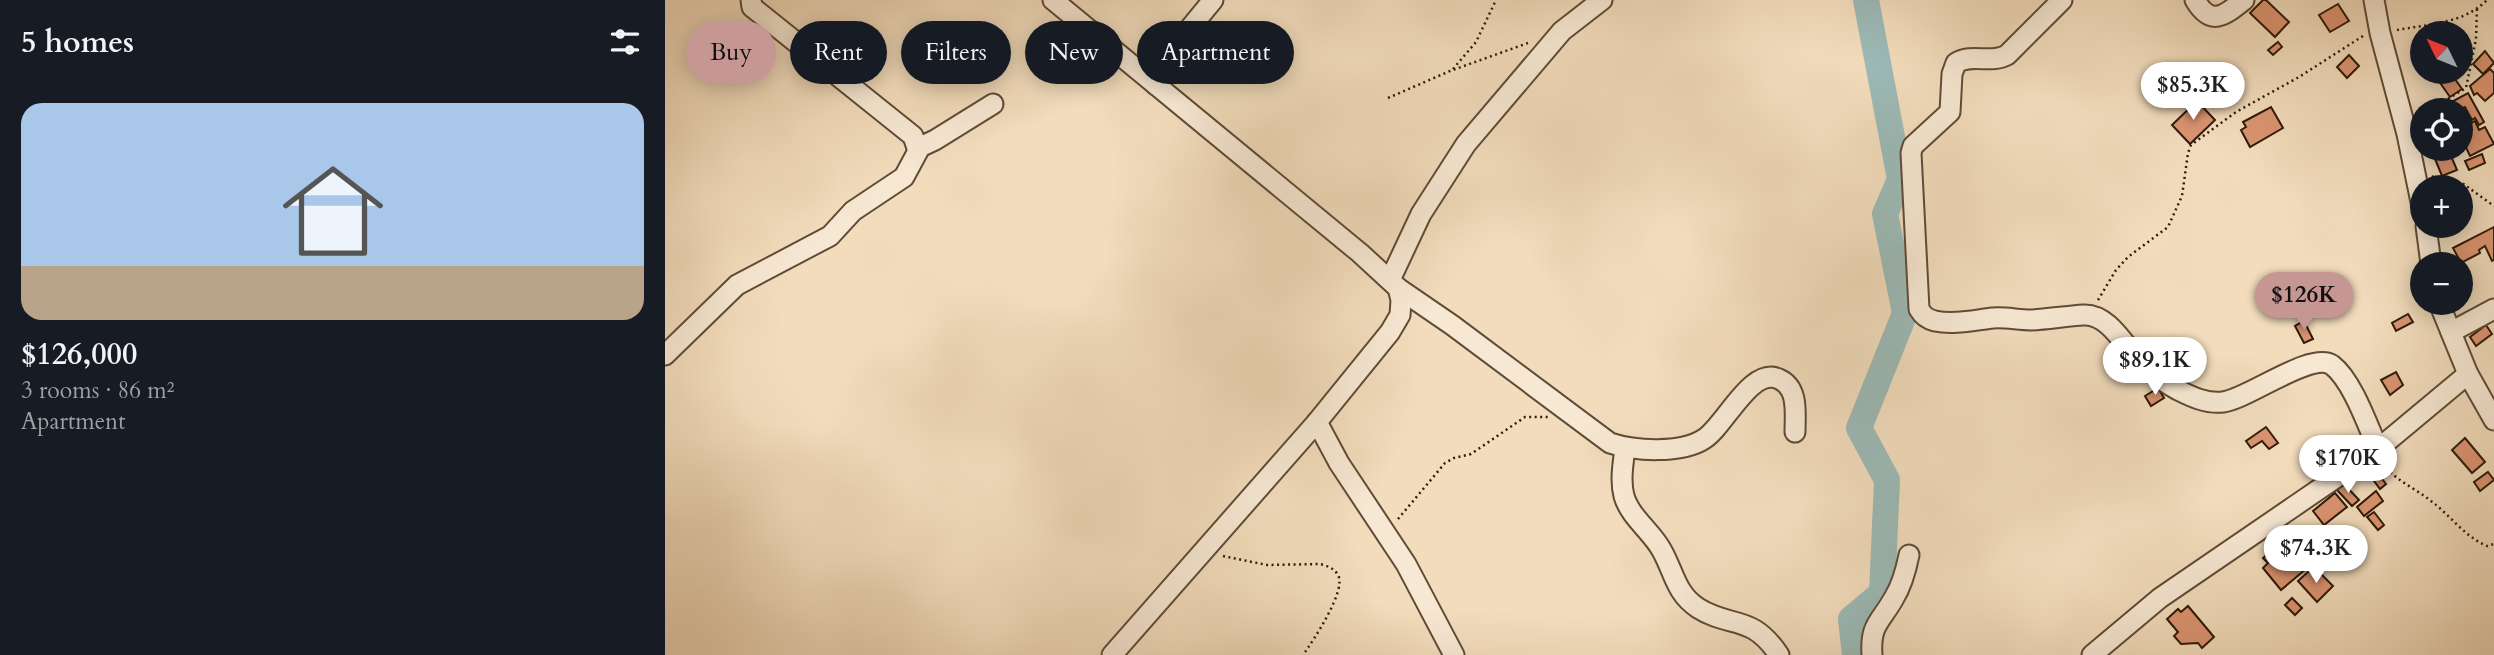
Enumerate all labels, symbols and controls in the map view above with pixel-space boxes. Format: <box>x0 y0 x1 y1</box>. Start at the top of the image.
chip: Buy <box>686 21 776 84</box>
chip: Rent <box>790 21 887 84</box>
chip: Filters <box>901 21 1011 84</box>
chip: New <box>1025 21 1123 84</box>
chip: Apartment <box>1137 21 1294 84</box>
north arrow <box>2410 21 2473 84</box>
map controls <box>2410 21 2473 315</box>
text: 5 homes <box>21 22 134 63</box>
icon: filters <box>606 23 644 61</box>
pin: $85.3K <box>2136 62 2250 122</box>
text: $85.3K <box>2157 69 2229 100</box>
button: locate <box>2410 98 2473 161</box>
icon: home <box>270 148 396 274</box>
button: + <box>2410 175 2473 238</box>
button: − <box>2410 252 2473 315</box>
pin: $126K <box>2255 272 2353 332</box>
text: $126K <box>2271 279 2337 310</box>
text: $126,000 <box>21 334 137 375</box>
pin: $89.1K <box>2098 338 2212 397</box>
text: $89.1K <box>2119 344 2191 375</box>
text: 3 rooms · 86 m² <box>21 375 174 406</box>
text: Apartment <box>21 406 125 437</box>
pin: $170K <box>2299 435 2397 495</box>
text: $170K <box>2315 442 2381 473</box>
pin: $74.3K <box>2259 526 2373 585</box>
text: $74.3K <box>2280 532 2352 563</box>

